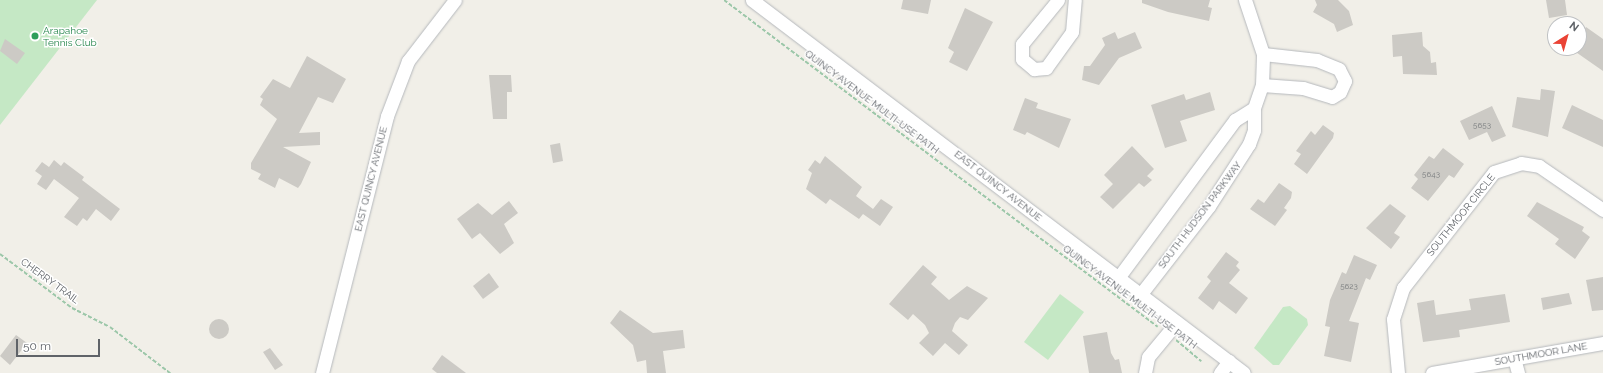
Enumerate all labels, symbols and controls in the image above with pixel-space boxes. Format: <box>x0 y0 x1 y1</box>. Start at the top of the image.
north arrow <box>1547 16 1587 56</box>
text: N <box>1567 19 1581 35</box>
place label: Arapahoe Tennis Club <box>43 24 97 48</box>
marker: Arapahoe Tennis Club <box>30 31 40 41</box>
street label: QUINCY AVENUE MULTI-USE PATH <box>802 47 942 157</box>
house number: 5653 <box>1473 121 1491 131</box>
street label: EAST QUINCY AVENUE <box>352 125 390 233</box>
street label: EAST QUINCY AVENUE <box>951 148 1045 224</box>
street label: SOUTH HUDSON PARKWAY <box>1156 159 1244 271</box>
house number: 5643 <box>1422 170 1440 180</box>
street label: SOUTHMOOR CIRCLE <box>1424 172 1498 258</box>
street label: QUINCY AVENUE MULTI-USE PATH <box>1060 242 1200 352</box>
street label: CHERRY TRAIL <box>18 256 82 306</box>
house number: 5623 <box>1340 282 1358 292</box>
scale bar <box>18 331 102 357</box>
text: 50 m <box>23 339 51 353</box>
street label: SOUTHMOOR LANE <box>1494 340 1588 368</box>

